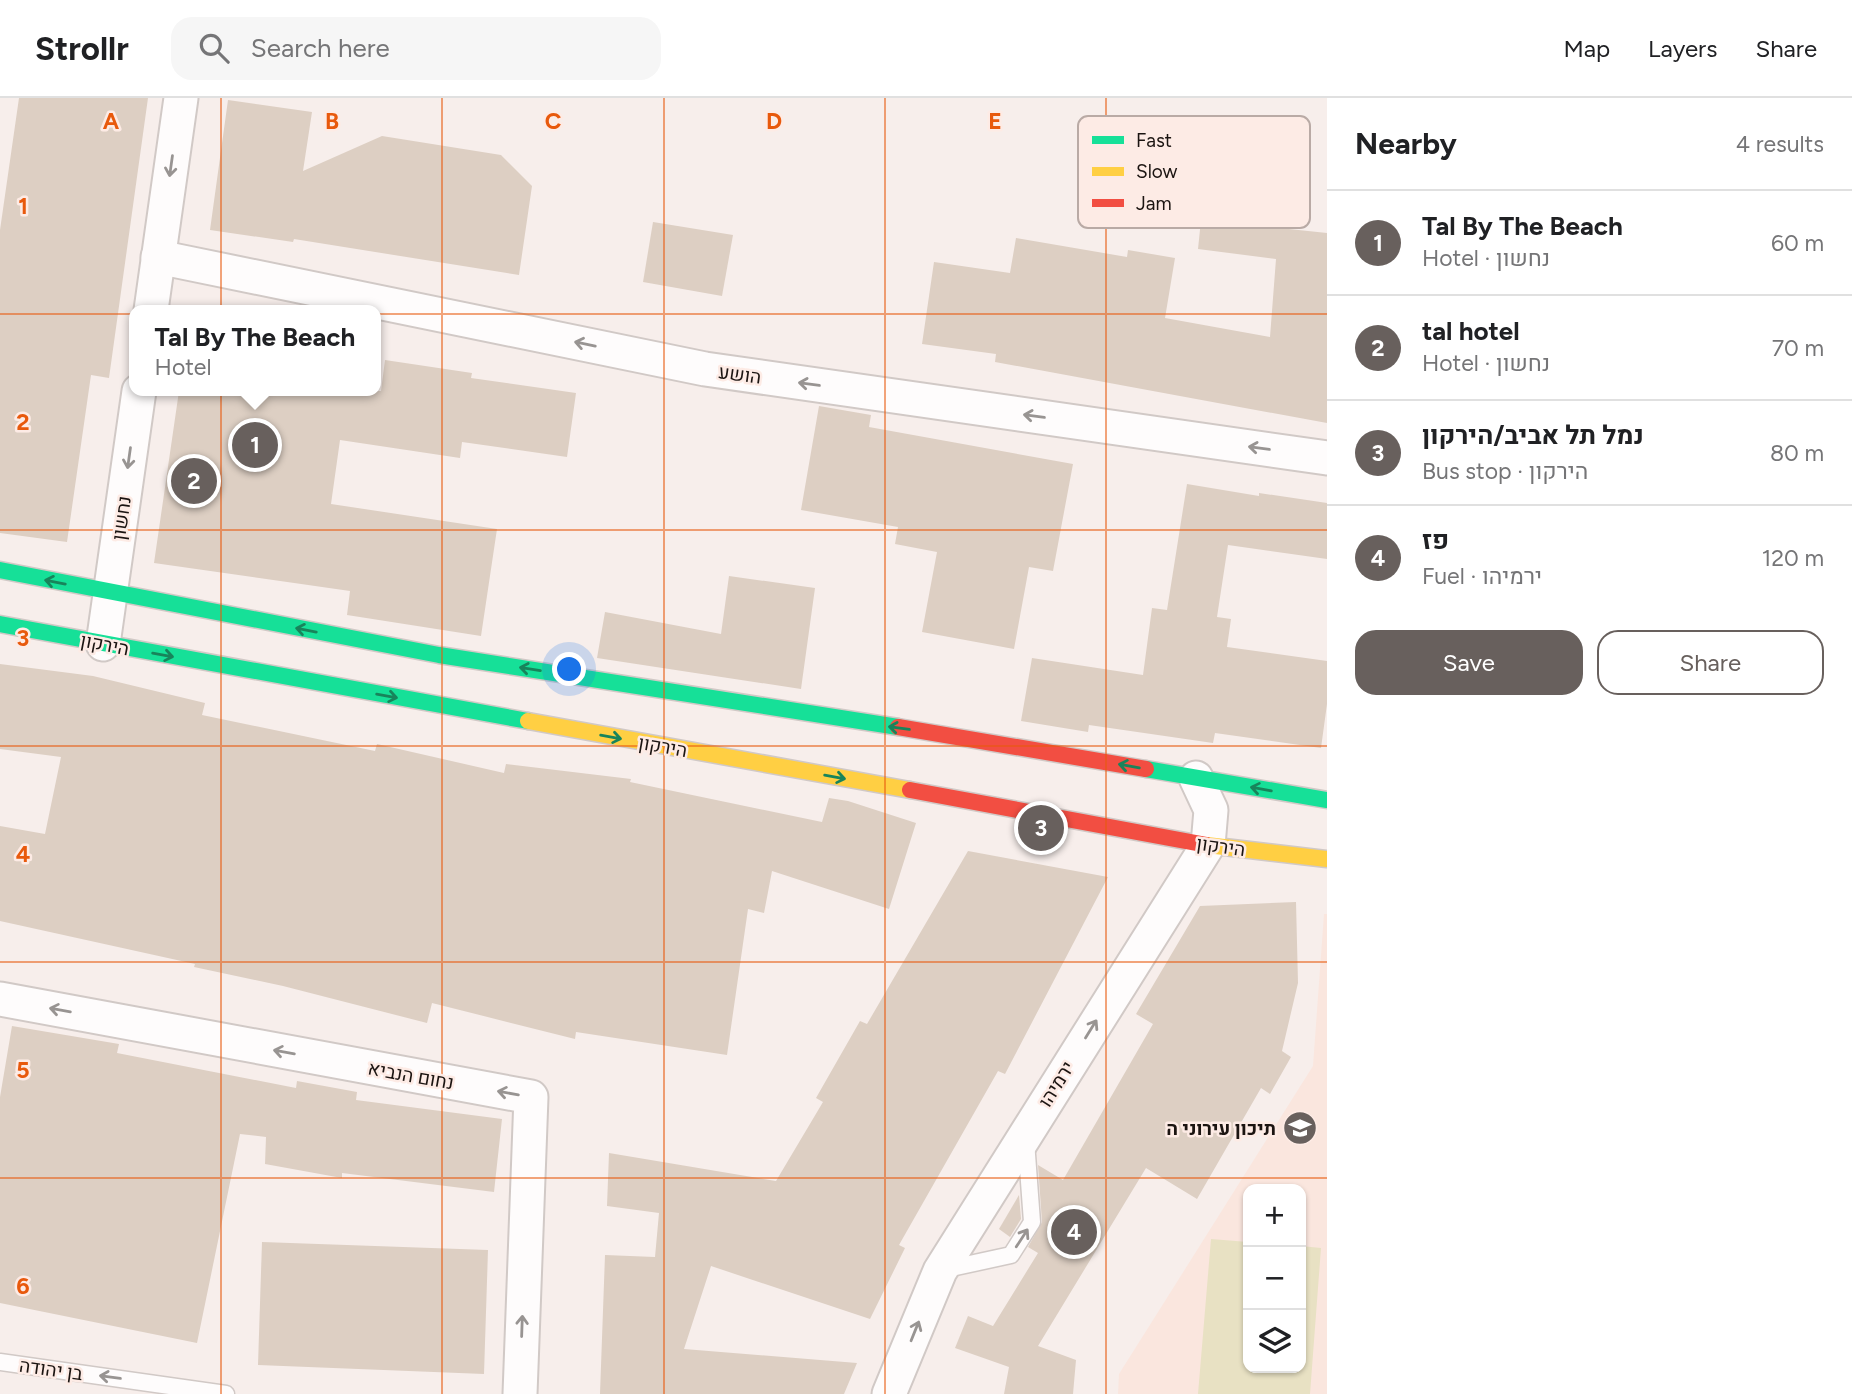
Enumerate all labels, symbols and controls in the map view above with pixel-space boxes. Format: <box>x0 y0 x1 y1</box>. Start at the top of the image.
search box <box>171 17 661 80</box>
text: Strollr <box>35 29 129 68</box>
icon: search <box>195 29 233 67</box>
text: Search here <box>251 32 390 64</box>
text: Map <box>1563 34 1610 63</box>
text: Layers <box>1648 34 1717 63</box>
text: Share <box>1755 34 1817 63</box>
text: A <box>103 107 120 135</box>
text: B <box>325 107 339 135</box>
text: C <box>545 107 562 135</box>
text: D <box>766 107 782 135</box>
text: E <box>988 107 1002 135</box>
legend <box>1078 116 1310 228</box>
text: Nearby <box>1355 125 1457 162</box>
text: Fast <box>1136 129 1172 152</box>
text: 4 results <box>1736 130 1824 158</box>
one-way arrow <box>165 154 178 176</box>
text: Slow <box>1136 160 1178 183</box>
text: 1 <box>18 192 28 220</box>
text: Jam <box>1136 192 1172 215</box>
text: Tal By The Beach <box>1422 210 1623 242</box>
text: 1 <box>1373 229 1383 257</box>
text: 60 m <box>1771 229 1824 257</box>
text: Hotel · נחשון <box>1422 244 1550 272</box>
popup <box>129 305 381 396</box>
text: tal hotel <box>1422 315 1520 347</box>
text: Tal By The Beach <box>155 321 355 353</box>
text: 2 <box>1371 334 1385 362</box>
text: 70 m <box>1772 334 1824 362</box>
one-way arrow <box>574 337 597 351</box>
text: Hotel · נחשון <box>1422 349 1550 377</box>
text: Hotel <box>155 353 211 381</box>
street label: הושע <box>717 360 763 389</box>
one-way arrow <box>798 377 821 390</box>
text: 2 <box>16 408 30 436</box>
one-way arrow <box>1023 409 1046 422</box>
pin: 1 <box>232 419 278 471</box>
text: נמל תל אביב/הירקון <box>1422 419 1644 451</box>
text: 3 <box>1372 439 1384 467</box>
text: 80 m <box>1770 439 1824 467</box>
one-way arrow <box>1249 441 1271 454</box>
one-way arrow <box>123 446 136 469</box>
pin: 2 <box>171 455 217 507</box>
text: Bus stop · הירקון <box>1422 457 1588 485</box>
street label: נחשון <box>107 494 136 542</box>
text: פז <box>1422 524 1449 556</box>
text: 4 <box>1371 544 1385 572</box>
text: 120 m <box>1762 544 1824 572</box>
text: Fuel · ירמיהו <box>1422 562 1542 590</box>
one-way arrow <box>44 574 67 588</box>
one-way arrow <box>295 622 318 636</box>
text: 3 <box>17 624 29 652</box>
street label: הירקון <box>79 629 131 660</box>
button: Save <box>1355 630 1583 695</box>
button: Share <box>1597 630 1824 695</box>
one-way arrow <box>151 649 174 662</box>
your location <box>552 652 586 686</box>
one-way arrow <box>519 662 542 675</box>
one-way arrow <box>375 690 398 703</box>
one-way arrow <box>889 721 911 734</box>
one-way arrow <box>599 730 622 744</box>
street label: הירקון <box>637 731 689 762</box>
one-way arrow <box>1118 759 1141 772</box>
one-way arrow <box>823 771 846 784</box>
one-way arrow <box>1251 782 1273 795</box>
pin: 3 <box>1018 802 1064 854</box>
street label: הירקון <box>1195 832 1247 861</box>
text: 4 <box>16 840 30 868</box>
one-way arrow <box>49 1003 72 1017</box>
one-way arrow <box>1083 1020 1098 1039</box>
one-way arrow <box>273 1045 296 1058</box>
text: 5 <box>16 1056 30 1084</box>
street label: נחום הנביא <box>366 1057 456 1094</box>
street label: ירמיהו <box>1034 1057 1079 1111</box>
one-way arrow <box>497 1086 519 1099</box>
school or university icon: תיכון עירוני ה <box>1281 1109 1319 1147</box>
place label: תיכון עירוני ה <box>1166 1117 1276 1140</box>
map controls <box>1243 1184 1306 1373</box>
button: + <box>1243 1184 1306 1247</box>
pin: 4 <box>1051 1206 1097 1258</box>
one-way arrow <box>1014 1229 1029 1248</box>
button: − <box>1243 1247 1306 1310</box>
text: 6 <box>16 1272 30 1300</box>
button: layers <box>1243 1310 1306 1373</box>
one-way arrow <box>516 1315 529 1338</box>
one-way arrow <box>909 1321 922 1342</box>
street label: בן יהודה <box>18 1354 84 1385</box>
one-way arrow <box>99 1371 122 1384</box>

